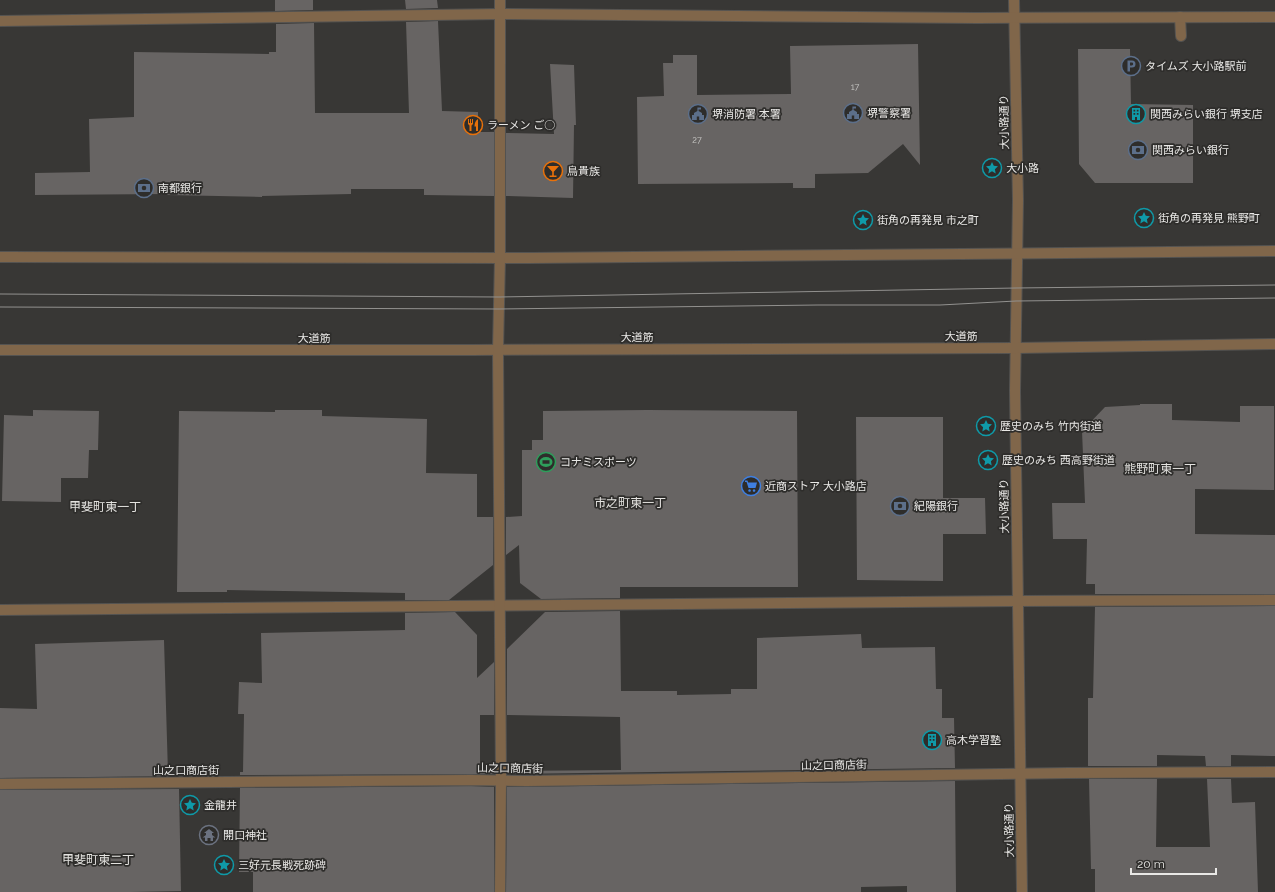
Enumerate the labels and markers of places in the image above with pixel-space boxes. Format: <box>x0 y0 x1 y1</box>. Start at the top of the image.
parking icon: タイムズ 大小路駅前 <box>1120 55 1142 77</box>
place label: タイムズ 大小路駅前 <box>1145 60 1247 73</box>
public building icon: 堺警察署 <box>842 102 864 124</box>
public building icon: 堺消防署 本署 <box>687 103 709 125</box>
building icon: 関西みらい銀行 堺支店 <box>1125 103 1147 125</box>
place label: 堺警察署 <box>867 107 911 120</box>
place label: 堺消防署 本署 <box>712 108 781 121</box>
place label: 関西みらい銀行 堺支店 <box>1150 108 1263 121</box>
restaurant icon: ラーメン ご○ <box>462 114 484 136</box>
place label: ラーメン ご○ <box>487 119 555 132</box>
bank icon: 関西みらい銀行 <box>1127 139 1149 161</box>
place label: 関西みらい銀行 <box>1152 144 1229 157</box>
place icon: 大小路 <box>981 157 1003 179</box>
bar icon: 鳥貴族 <box>542 160 564 182</box>
place label: 大小路 <box>1006 162 1039 175</box>
place label: 鳥貴族 <box>567 165 600 178</box>
bank icon: 南都銀行 <box>133 177 155 199</box>
place label: 南都銀行 <box>158 182 202 195</box>
place icon: 街角の再発見 熊野町 <box>1133 207 1155 229</box>
place icon: 街角の再発見 市之町 <box>852 209 874 231</box>
place label: 街角の再発見 熊野町 <box>1158 212 1260 225</box>
place label: 街角の再発見 市之町 <box>877 214 979 227</box>
place icon: 歴史のみち 竹内街道 <box>975 415 997 437</box>
place label: 歴史のみち 竹内街道 <box>1000 420 1102 433</box>
place icon: 歴史のみち 西高野街道 <box>977 449 999 471</box>
sports icon: コナミスポーツ <box>535 451 557 473</box>
place label: 歴史のみち 西高野街道 <box>1002 454 1115 467</box>
place label: コナミスポーツ <box>560 456 637 469</box>
supermarket icon: 近商ストア 大小路店 <box>740 475 762 497</box>
place label: 近商ストア 大小路店 <box>765 480 867 493</box>
bank icon: 紀陽銀行 <box>889 495 911 517</box>
place label: 紀陽銀行 <box>914 500 958 513</box>
building icon: 高木学習塾 <box>921 729 943 751</box>
place label: 高木学習塾 <box>946 734 1001 747</box>
place icon: 金龍井 <box>179 794 201 816</box>
place label: 金龍井 <box>204 799 237 812</box>
temple icon: 開口神社 <box>198 824 220 846</box>
place label: 開口神社 <box>223 829 267 842</box>
place icon: 三好元長戦死跡碑 <box>213 854 235 876</box>
place label: 三好元長戦死跡碑 <box>238 859 326 872</box>

